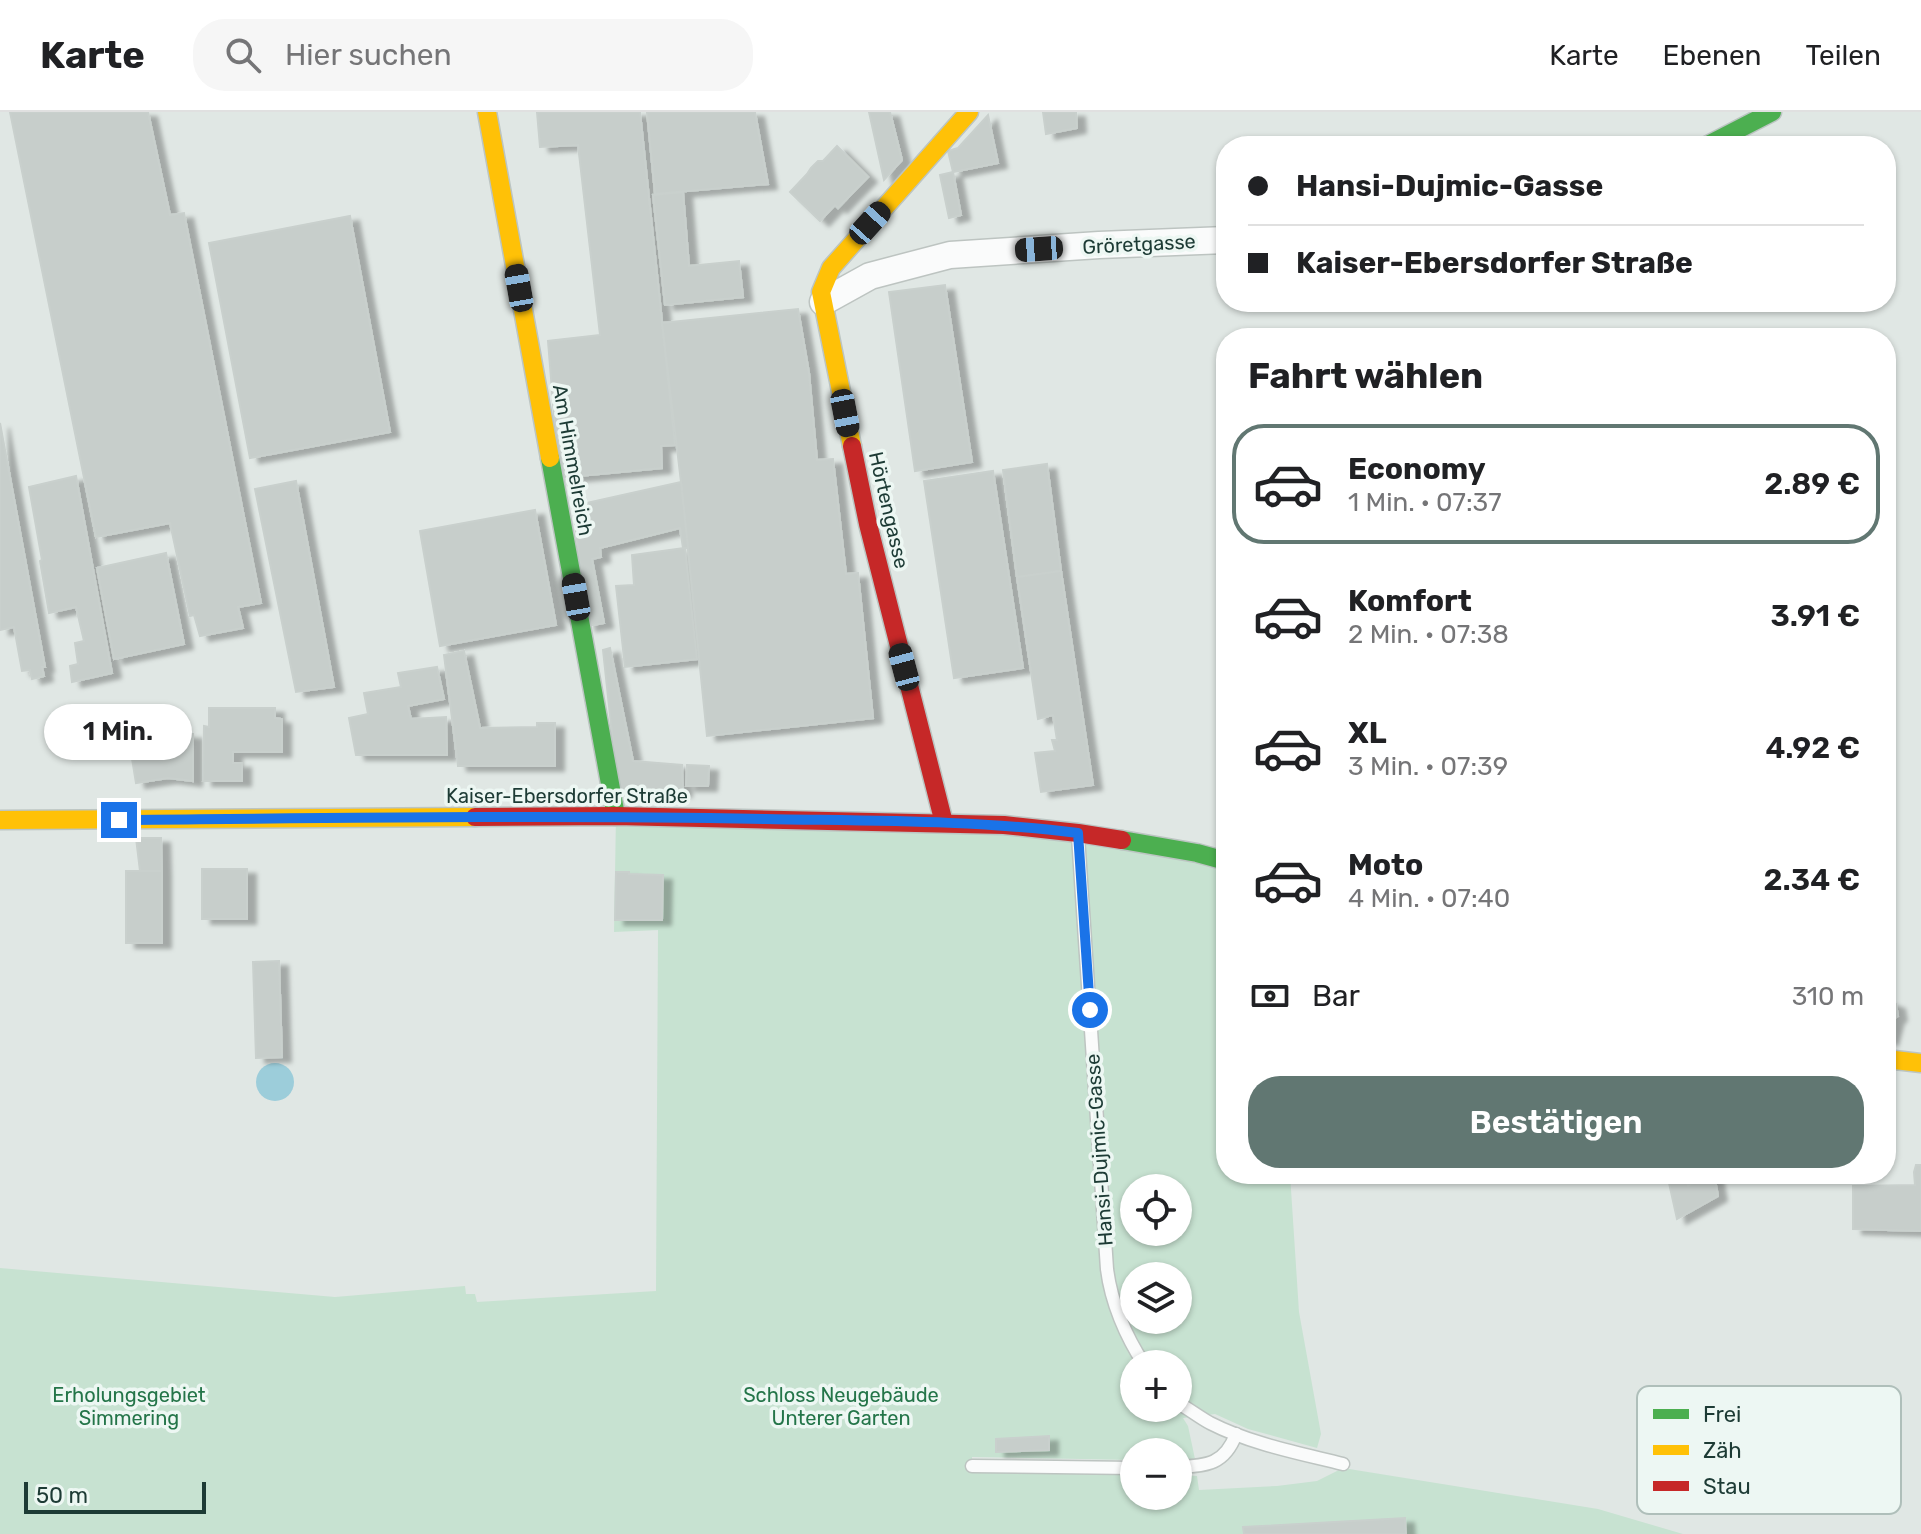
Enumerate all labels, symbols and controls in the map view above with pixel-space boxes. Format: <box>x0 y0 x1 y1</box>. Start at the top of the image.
search box <box>193 19 753 91</box>
text: Karte <box>40 32 145 78</box>
icon: search <box>221 33 265 77</box>
text: Hier suchen <box>285 37 452 73</box>
text: Karte <box>1549 39 1619 72</box>
text: Ebenen <box>1663 39 1762 72</box>
text: Teilen <box>1806 39 1881 72</box>
text: Hansi-Dujmic-Gasse <box>1296 168 1603 204</box>
car <box>845 197 895 249</box>
street label: Gröretgasse <box>1082 229 1196 259</box>
car <box>1014 235 1064 263</box>
text: Kaiser-Ebersdorfer Straße <box>1296 245 1693 281</box>
car <box>503 262 535 314</box>
text: Fahrt wählen <box>1248 354 1483 397</box>
street label: Am Himmelreich <box>548 382 598 538</box>
car <box>829 387 861 439</box>
icon: car <box>1252 448 1324 520</box>
street label: Hörtengasse <box>864 449 914 571</box>
text: Economy <box>1348 451 1486 487</box>
text: 2.89 € <box>1764 466 1860 502</box>
text: 1 Min. · 07:37 <box>1348 487 1502 518</box>
car <box>560 571 592 623</box>
icon: car <box>1252 580 1324 652</box>
text: Komfort <box>1348 583 1472 619</box>
text: 3.91 € <box>1771 598 1860 634</box>
text: 2 Min. · 07:38 <box>1348 619 1509 650</box>
car <box>886 641 922 693</box>
callout: 1 Min. <box>45 704 193 760</box>
icon: car <box>1252 712 1324 784</box>
text: XL <box>1348 715 1387 751</box>
text: 1 Min. <box>83 716 153 747</box>
text: 4.92 € <box>1765 730 1860 766</box>
text: 3 Min. · 07:39 <box>1348 751 1508 782</box>
street label: Kaiser-Ebersdorfer Straße <box>446 784 688 808</box>
route end <box>101 802 137 838</box>
icon: car <box>1252 844 1324 916</box>
text: Moto <box>1348 847 1423 883</box>
text: 2.34 € <box>1764 862 1860 898</box>
text: 4 Min. · 07:40 <box>1348 883 1510 914</box>
icon: cash <box>1248 974 1292 1018</box>
text: Bar <box>1312 978 1360 1014</box>
text: 310 m <box>1792 981 1864 1012</box>
route start <box>1072 992 1108 1028</box>
street label: Hansi-Dujmic-Gasse <box>1080 1053 1118 1247</box>
button: Bestätigen <box>1248 1076 1864 1168</box>
map controls <box>1120 1174 1192 1510</box>
button: locate <box>1120 1174 1192 1246</box>
button: layers <box>1120 1262 1192 1334</box>
button: + <box>1120 1350 1192 1422</box>
park label: Erholungsgebiet Simmering <box>52 1383 206 1430</box>
park label: Schloss Neugebäude Unterer Garten <box>743 1383 939 1430</box>
legend <box>1637 1386 1901 1514</box>
text: Frei <box>1703 1401 1741 1428</box>
text: Zäh <box>1703 1437 1742 1464</box>
button: − <box>1120 1438 1192 1510</box>
text: Stau <box>1703 1473 1751 1500</box>
scale bar <box>24 1478 206 1514</box>
text: 50 m <box>36 1482 88 1509</box>

